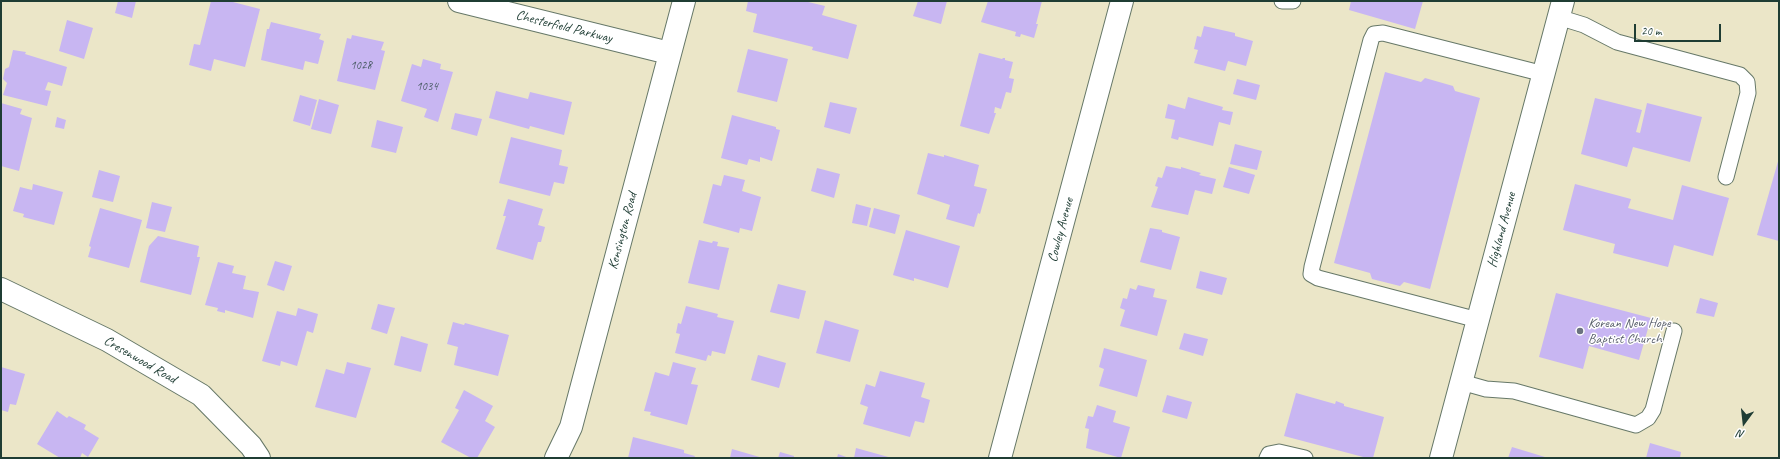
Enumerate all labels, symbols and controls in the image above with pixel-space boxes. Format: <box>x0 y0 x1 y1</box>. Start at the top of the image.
street label: Chesterfield Parkway <box>514 7 614 47</box>
scale bar <box>1636 16 1723 42</box>
text: 20 m <box>1641 23 1661 39</box>
house number: 1028 <box>350 59 372 73</box>
house number: 1034 <box>416 80 438 94</box>
street label: Highland Avenue <box>1484 190 1520 270</box>
street label: Kensington Road <box>605 191 641 271</box>
street label: Cowley Avenue <box>1044 196 1078 264</box>
place label: Korean New Hope Baptist Church <box>1588 315 1671 348</box>
marker: Korean New Hope Baptist Church <box>1575 326 1585 336</box>
street label: Cresenwood Road <box>101 332 179 388</box>
north arrow <box>1724 403 1764 443</box>
text: N <box>1736 427 1746 442</box>

